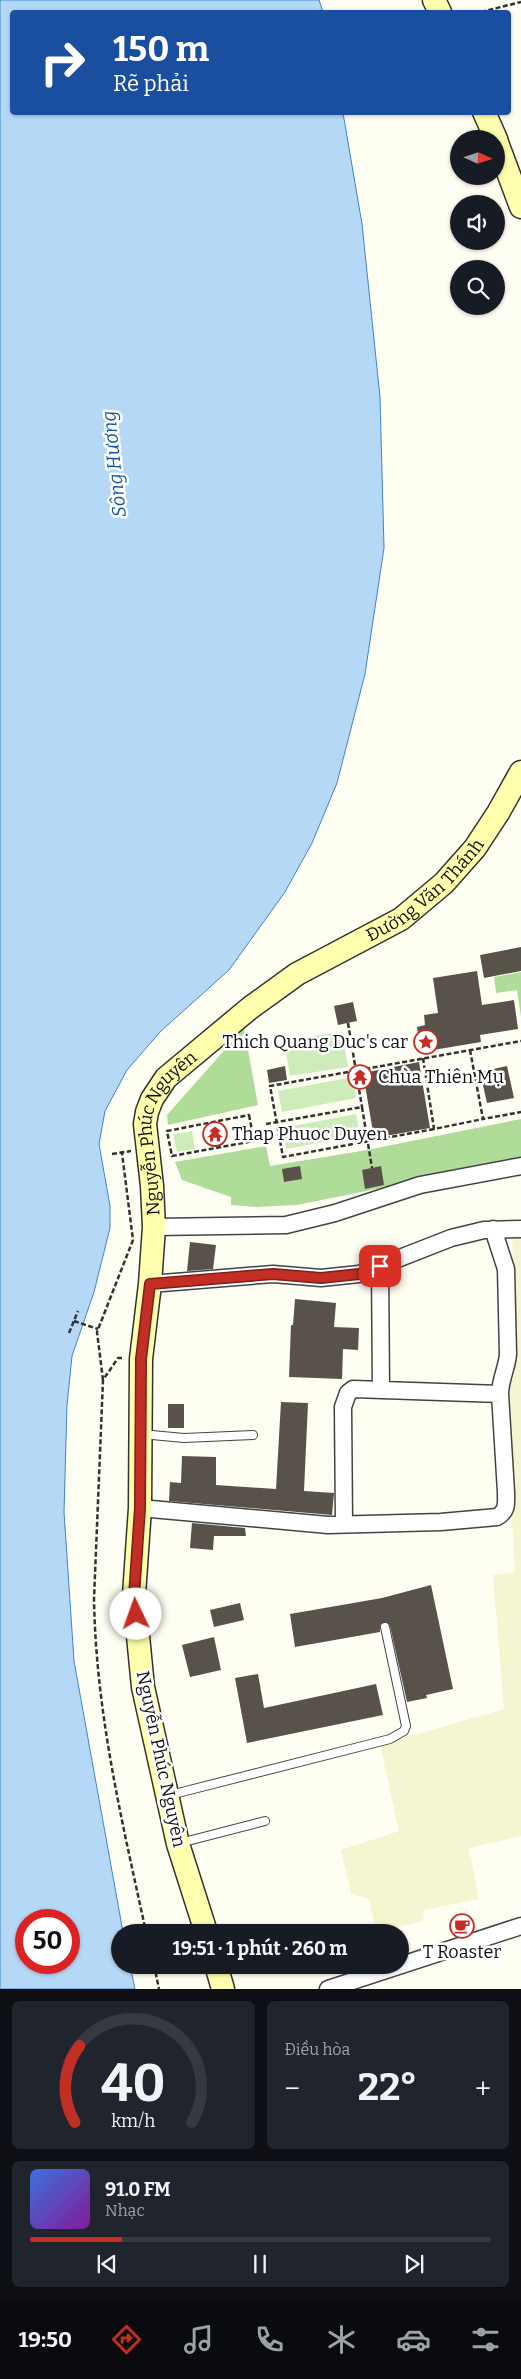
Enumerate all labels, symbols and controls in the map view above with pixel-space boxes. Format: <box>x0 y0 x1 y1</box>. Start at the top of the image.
text: 150 m <box>113 28 209 70</box>
icon: right <box>30 30 95 95</box>
text: Rẽ phải <box>113 70 189 97</box>
north arrow <box>450 130 505 185</box>
map controls <box>450 130 505 315</box>
button: sound <box>450 195 505 250</box>
button: search <box>450 260 505 315</box>
water label: Sông Hương <box>97 410 131 518</box>
street label: Đường Văn Thánh <box>362 835 489 947</box>
place icon: Thich Quang Duc's car <box>413 1029 439 1055</box>
place label: Thich Quang Duc's car <box>222 1031 408 1053</box>
street label: Nguyễn Phúc Nguyên <box>134 1046 202 1216</box>
temple icon: Chùa Thiên Mụ <box>347 1064 373 1090</box>
place label: Chùa Thiên Mụ <box>378 1066 504 1088</box>
temple icon: Thap Phuoc Duyen <box>202 1121 228 1147</box>
place label: Thap Phuoc Duyen <box>232 1123 388 1145</box>
pin <box>359 1245 401 1287</box>
icon: arrive <box>366 1252 394 1280</box>
position arrow <box>109 1587 161 1639</box>
street label: Nguyễn Phúc Nguyên <box>132 1669 191 1850</box>
speed limit sign: 50 <box>15 1909 80 1974</box>
cafe icon: T Roaster <box>449 1913 475 1939</box>
text: 19:51 · 1 phút · 260 m <box>172 1937 348 1960</box>
place label: T Roaster <box>423 1941 501 1963</box>
text: Điều hòa <box>285 2040 350 2059</box>
text: 40 <box>101 2052 166 2115</box>
text: 22° <box>358 2064 417 2110</box>
text: − <box>285 2072 300 2105</box>
text: + <box>475 2072 491 2105</box>
text: km/h <box>111 2110 155 2132</box>
text: 91.0 FM <box>105 2178 171 2201</box>
text: Nhạc <box>105 2201 145 2220</box>
icon: previous <box>93 2250 121 2278</box>
icon: pause <box>246 2250 274 2278</box>
icon: next <box>400 2250 428 2278</box>
icon: directions <box>109 2322 144 2357</box>
icon: music <box>181 2322 216 2357</box>
icon: phone <box>252 2322 287 2357</box>
icon: climate <box>324 2322 359 2357</box>
icon: car <box>396 2322 431 2357</box>
icon: filters <box>468 2322 503 2357</box>
text: 19:50 <box>18 2326 72 2353</box>

